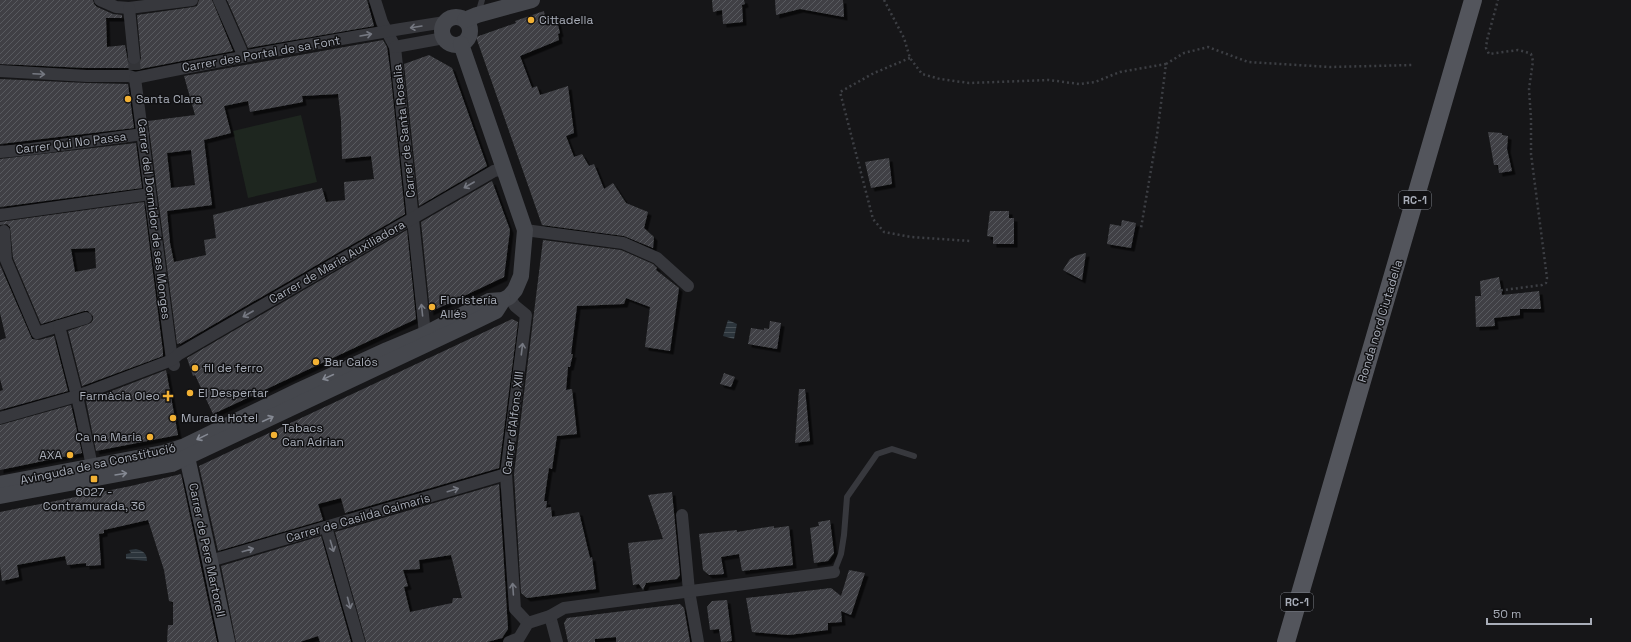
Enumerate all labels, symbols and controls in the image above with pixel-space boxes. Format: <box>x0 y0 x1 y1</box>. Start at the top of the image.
place label: Cittadella <box>539 12 593 28</box>
marker: Cittadella <box>526 15 536 25</box>
one-way arrow <box>410 23 423 31</box>
one-way arrow <box>359 31 372 39</box>
street label: Carrer des Portal de sa Font <box>181 32 341 76</box>
street label: Carrer de Santa Rosalia <box>389 63 419 198</box>
one-way arrow <box>32 70 45 77</box>
place label: Santa Clara <box>136 91 202 107</box>
marker: Santa Clara <box>123 94 133 104</box>
street label: Carrer del Dormidor de ses Monges <box>134 118 174 320</box>
street label: Carrer Qui No Passa <box>15 128 127 158</box>
one-way arrow <box>463 182 475 190</box>
road number: RC-1 <box>1399 191 1431 209</box>
street label: Carrer de Maria Auxiliadora <box>266 216 408 308</box>
street label: Ronda nord Ciutadella <box>1354 257 1406 384</box>
place label: Floristería Allés <box>440 292 497 322</box>
marker: Floristería Allés <box>427 302 437 312</box>
one-way arrow <box>418 304 426 317</box>
one-way arrow <box>242 311 254 319</box>
one-way arrow <box>518 343 526 356</box>
place label: Bar Calós <box>324 354 378 370</box>
marker: Bar Calós <box>311 357 321 367</box>
place label: fil de ferro <box>203 360 263 376</box>
marker: fil de ferro <box>190 363 200 373</box>
street label: Carrer d'Alfons XIII <box>499 370 527 476</box>
one-way arrow <box>322 374 334 381</box>
place label: El Despertar <box>198 385 269 401</box>
place label: Farmàcia Oleo <box>80 388 160 404</box>
marker: El Despertar <box>185 388 195 398</box>
marker: Farmàcia Oleo <box>163 391 173 401</box>
place label: Murada Hotel <box>181 410 258 426</box>
marker: Murada Hotel <box>168 413 178 423</box>
one-way arrow <box>262 415 274 422</box>
place label: Tabacs Can Adrian <box>282 420 344 450</box>
place label: Ca na Maria <box>75 429 142 445</box>
marker: Tabacs Can Adrian <box>269 430 279 440</box>
marker: Ca na Maria <box>145 432 155 442</box>
one-way arrow <box>196 434 208 442</box>
street label: Avinguda de sa Constitució <box>19 440 177 488</box>
place label: AXA <box>39 447 62 463</box>
marker: AXA <box>65 450 75 460</box>
one-way arrow <box>114 469 127 477</box>
marker: 6027 - Contramurada, 36 <box>89 474 99 484</box>
street label: Carrer de Pere Martorell <box>185 482 229 618</box>
place label: 6027 - Contramurada, 36 <box>43 484 145 514</box>
one-way arrow <box>447 486 460 493</box>
street label: Carrer de Casilda Caimaris <box>284 490 432 546</box>
one-way arrow <box>329 540 336 553</box>
one-way arrow <box>241 546 254 553</box>
one-way arrow <box>510 583 517 596</box>
road number: RC-1 <box>1281 593 1313 611</box>
one-way arrow <box>346 596 353 609</box>
scale bar <box>1487 600 1591 626</box>
text: 50 m <box>1493 606 1521 622</box>

